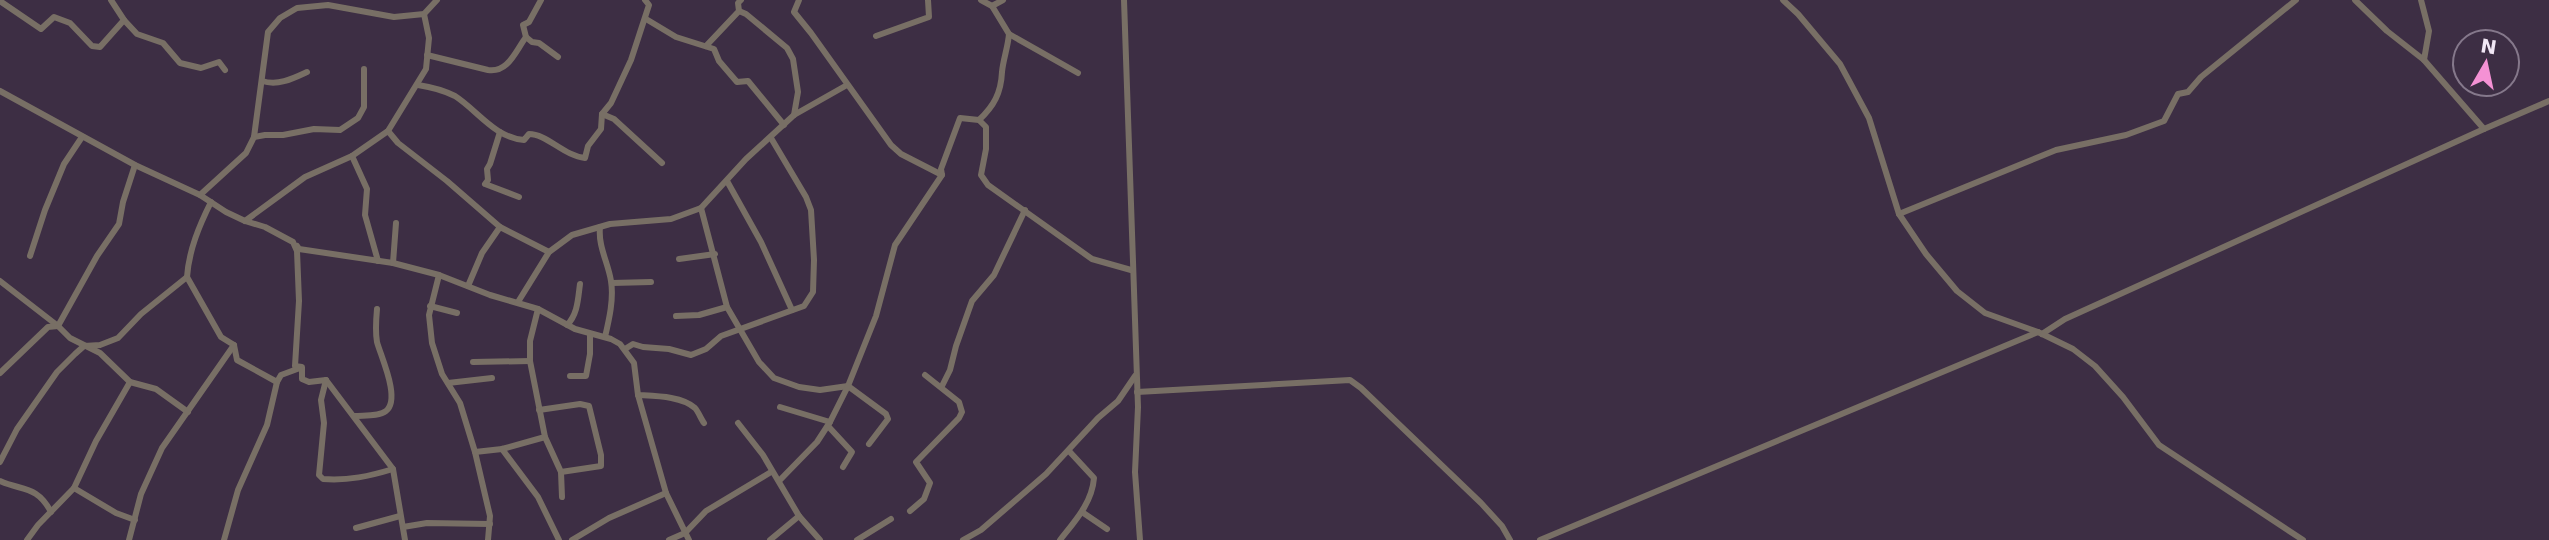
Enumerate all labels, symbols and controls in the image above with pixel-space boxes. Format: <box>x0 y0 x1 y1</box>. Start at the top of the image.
north arrow <box>2451 28 2521 98</box>
text: N <box>2479 34 2498 58</box>

